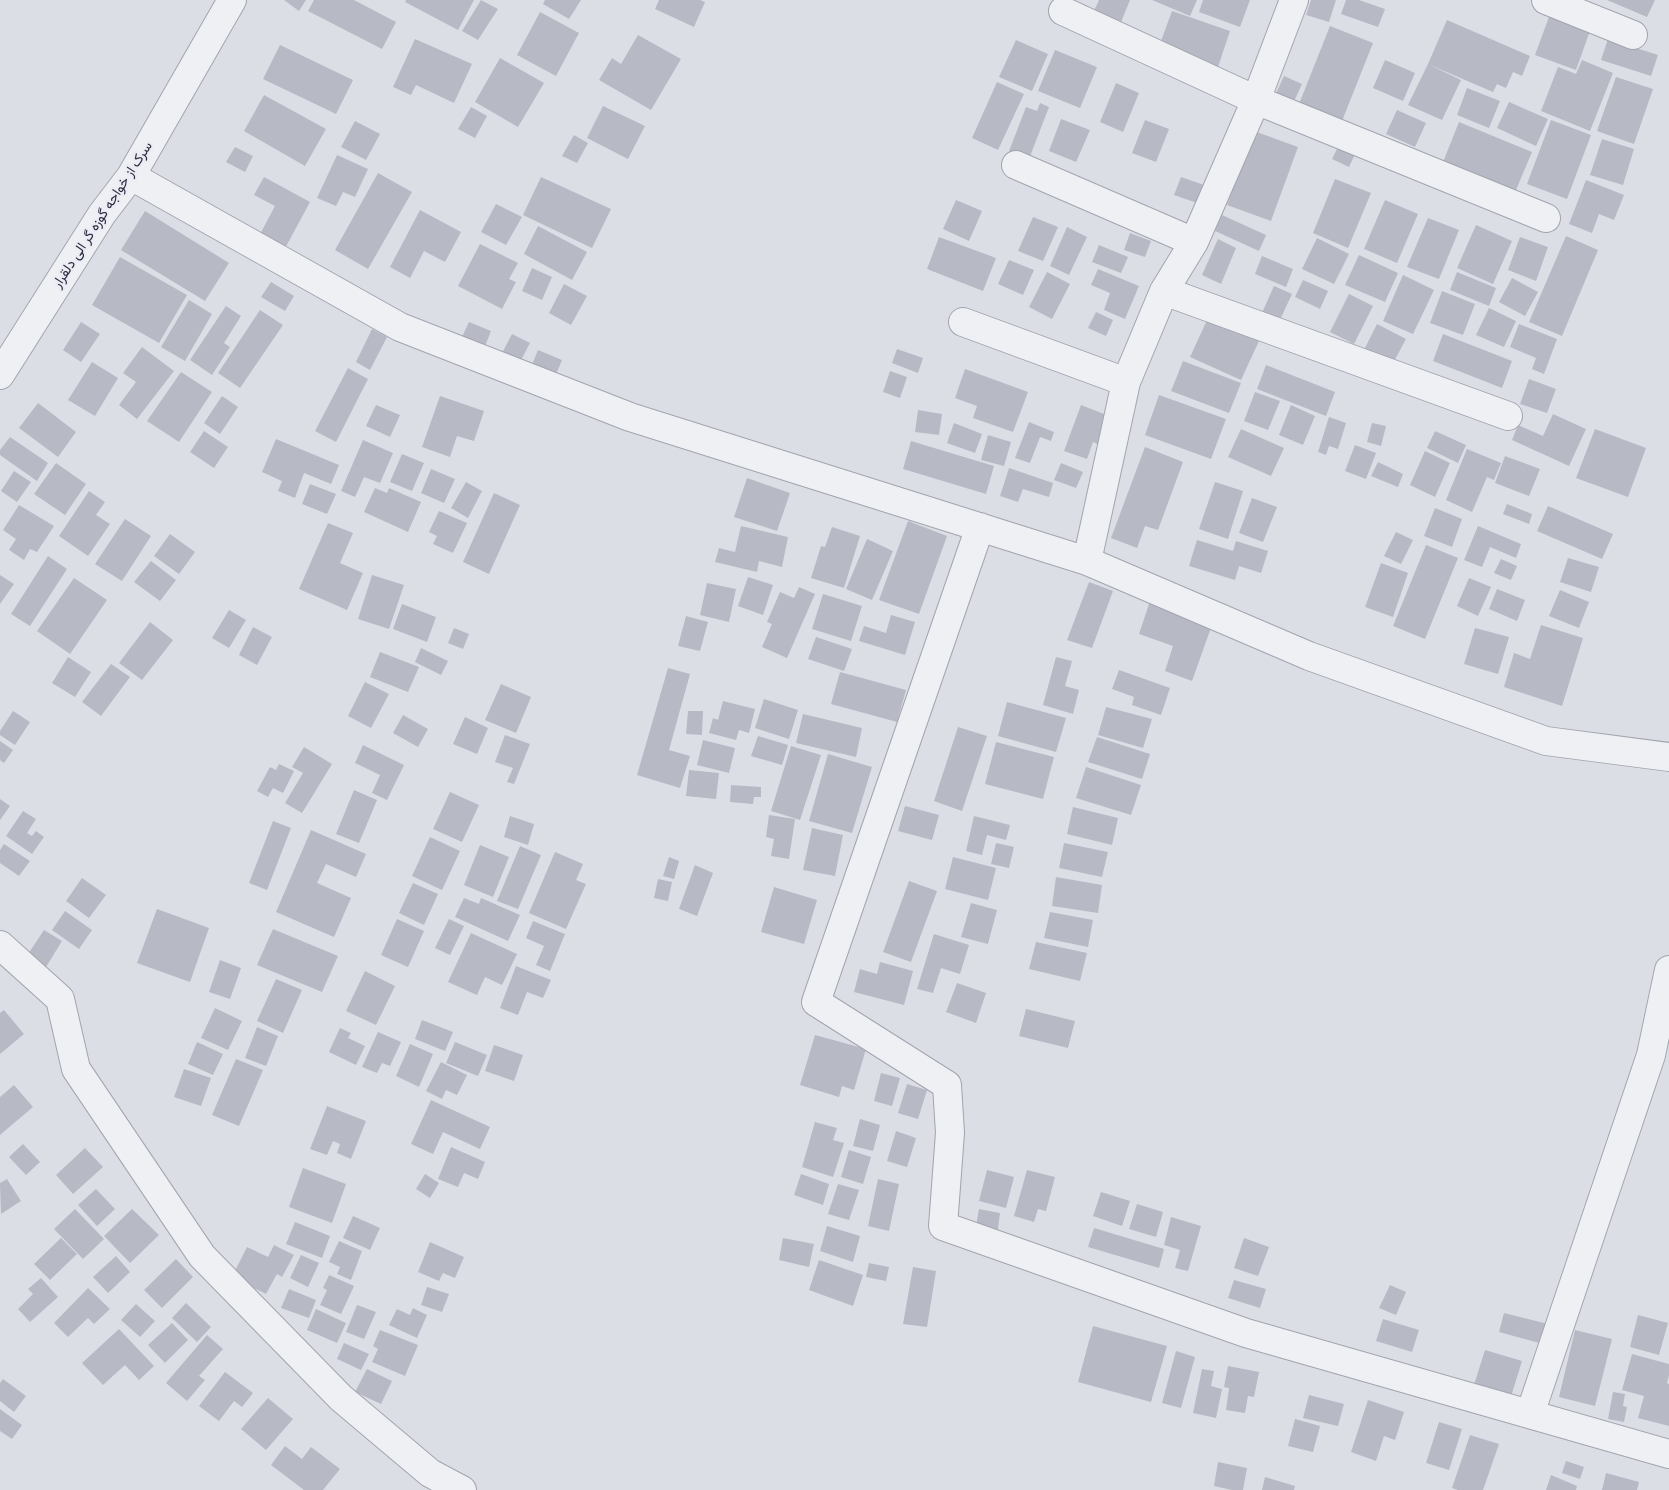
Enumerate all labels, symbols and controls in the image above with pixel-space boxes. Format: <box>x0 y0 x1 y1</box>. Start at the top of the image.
street label: سرک از خواجه گوزه گر الی دلقرار <box>49 139 157 291</box>

